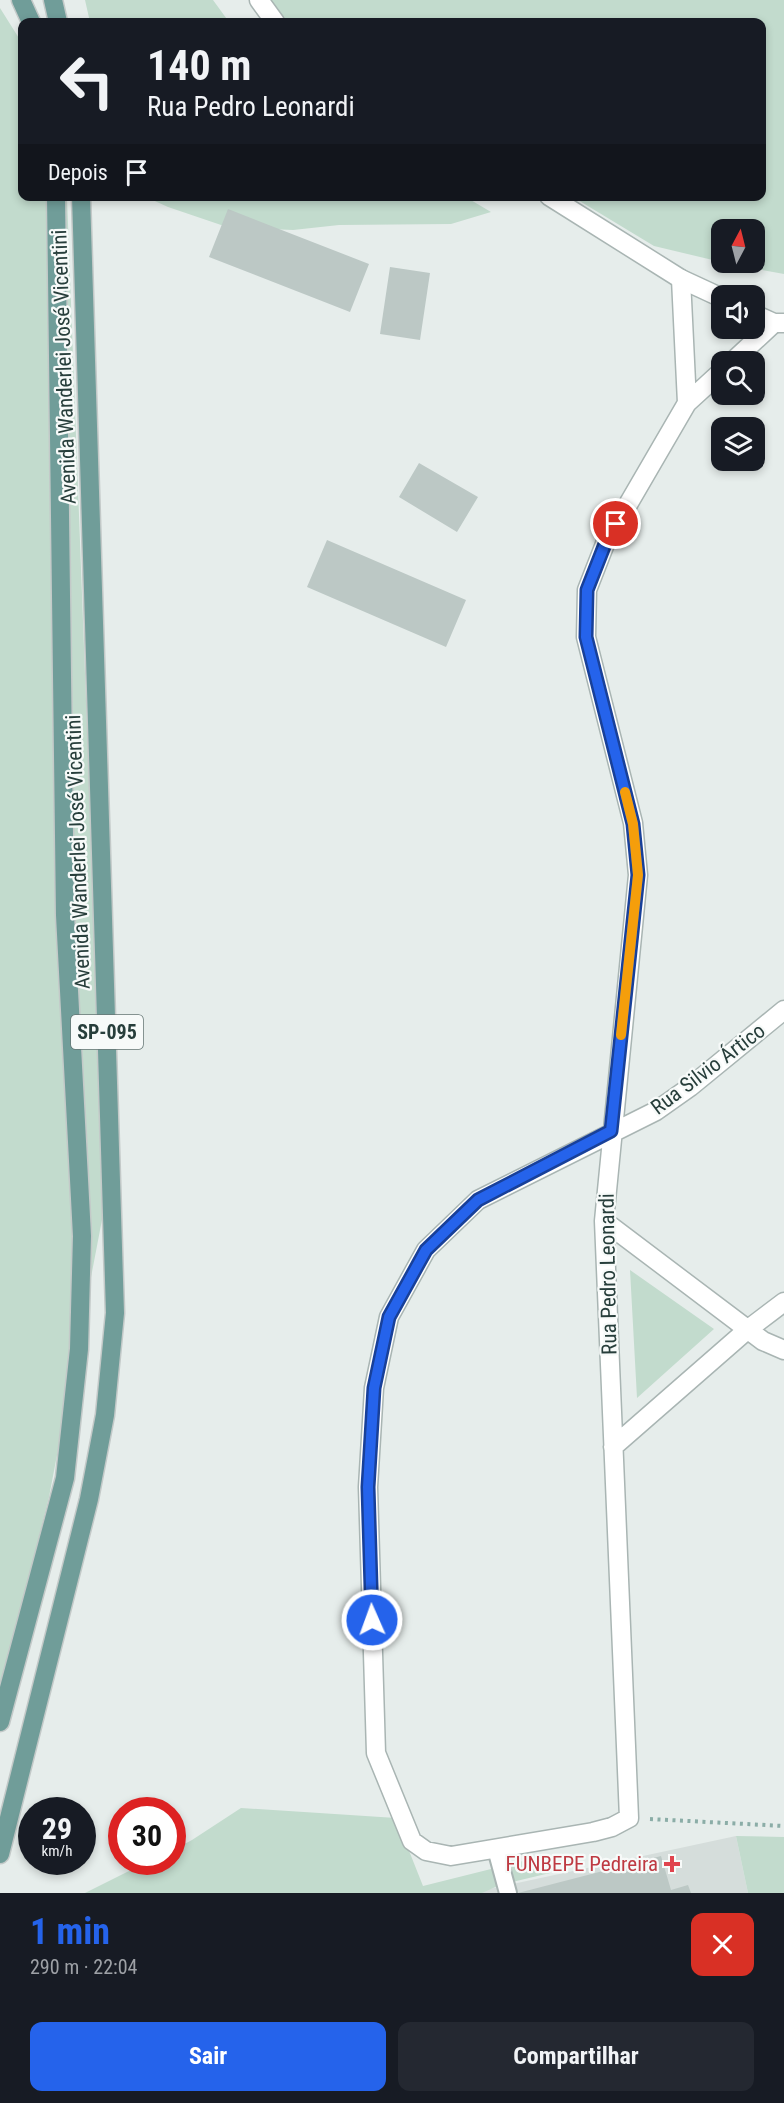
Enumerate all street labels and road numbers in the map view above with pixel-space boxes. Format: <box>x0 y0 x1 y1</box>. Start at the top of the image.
street label: Avenida Wanderlei José Vicentini <box>47 229 81 505</box>
street label: Avenida Wanderlei José Vicentini <box>61 714 95 990</box>
road number: SP-095 <box>71 1015 143 1049</box>
street label: Rua Silvio Ártico <box>646 1018 770 1120</box>
street label: Rua Pedro Leonardi <box>595 1193 621 1355</box>

